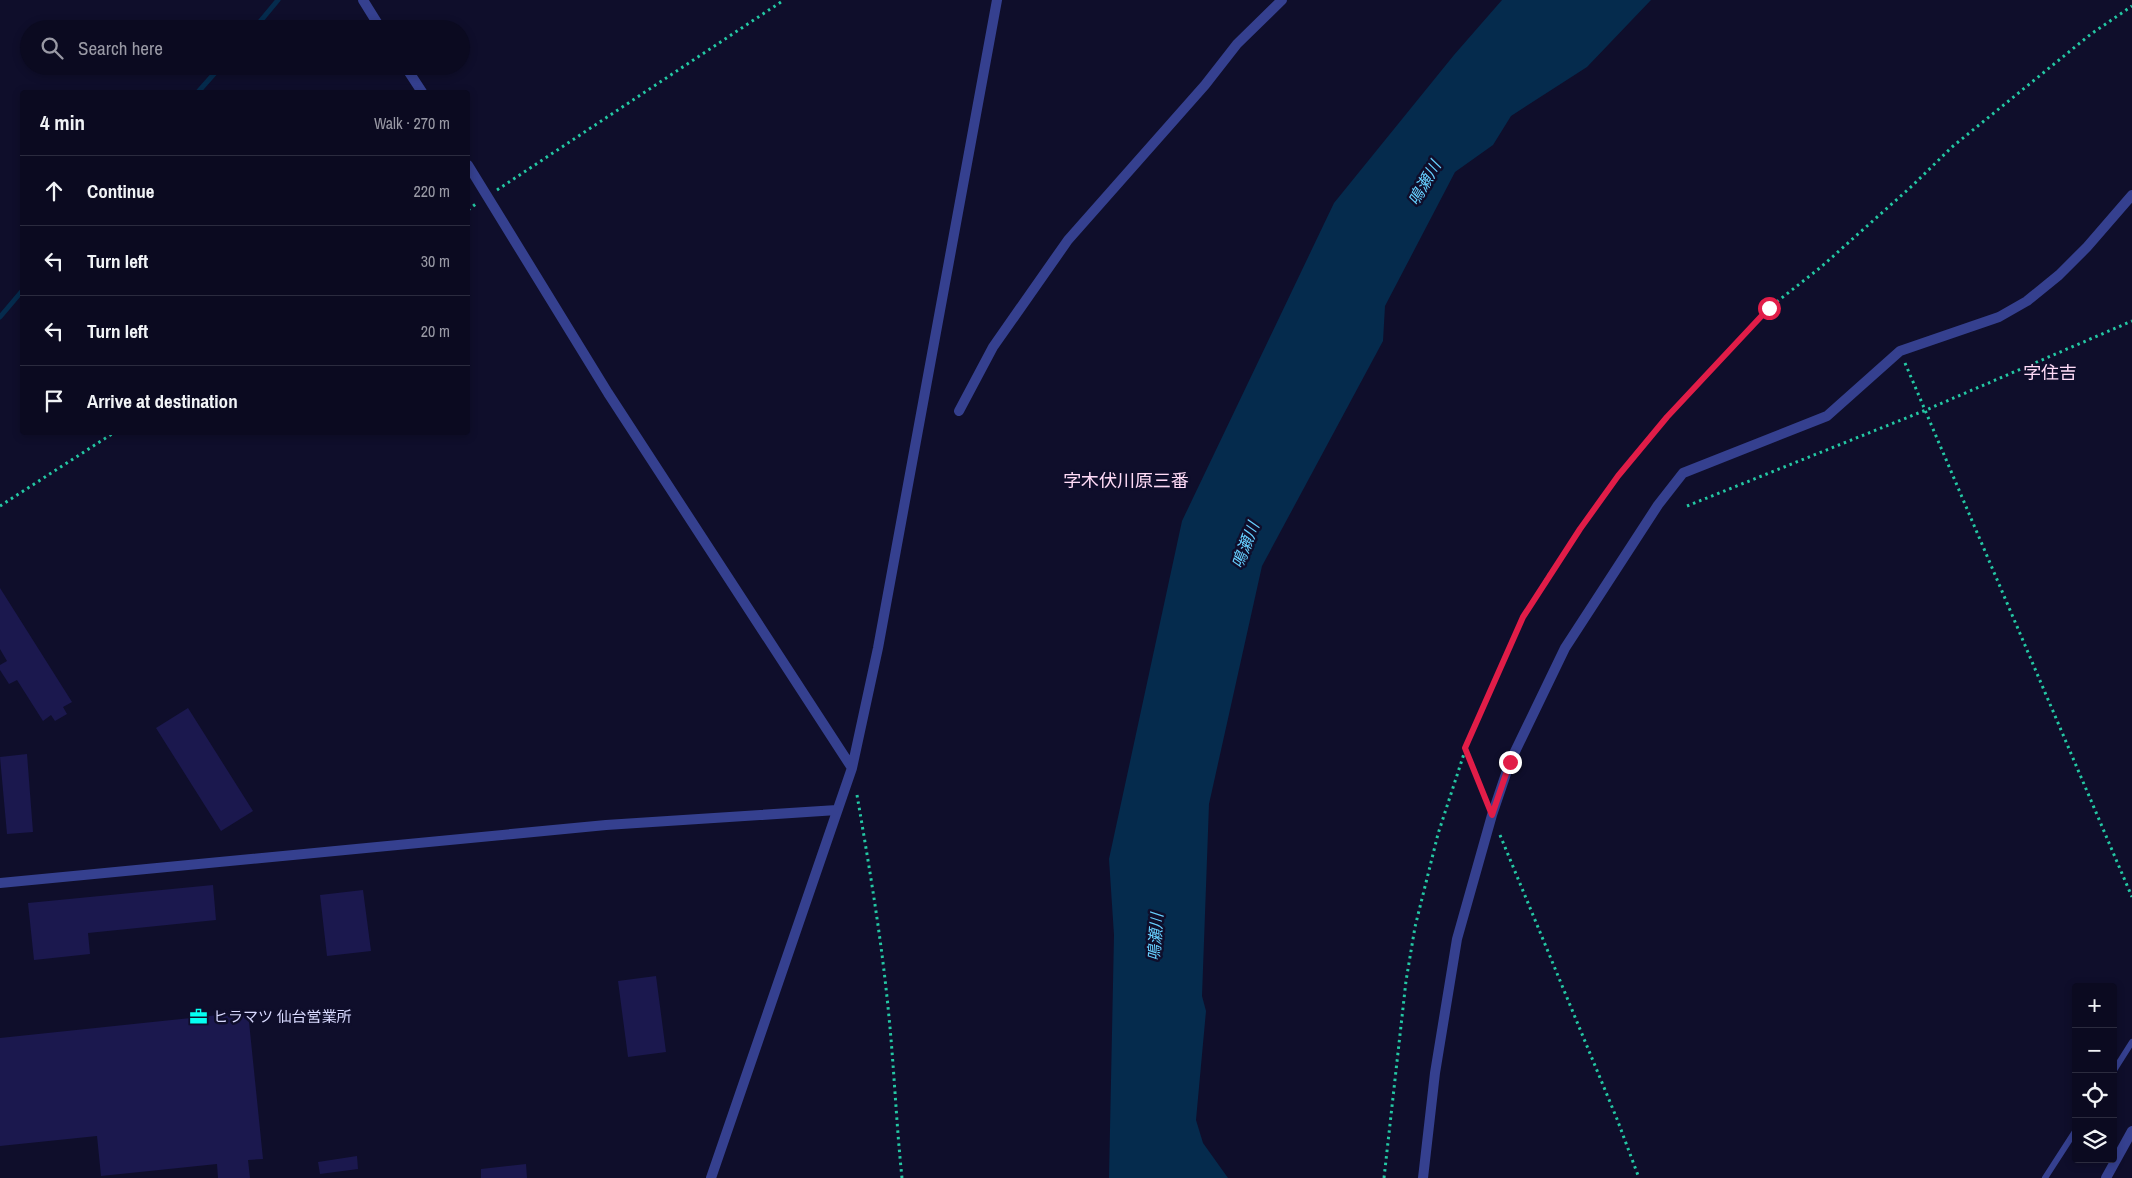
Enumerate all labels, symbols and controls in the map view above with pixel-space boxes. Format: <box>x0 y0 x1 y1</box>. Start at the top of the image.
search box <box>20 20 470 75</box>
icon: search <box>38 34 66 62</box>
text: Search here <box>78 35 163 61</box>
text: 4 min <box>40 108 85 137</box>
text: Walk · 270 m <box>374 112 450 134</box>
water label: 鳴瀬川 <box>1402 155 1447 209</box>
icon: ahead <box>40 177 68 205</box>
text: Continue <box>87 178 155 204</box>
text: 220 m <box>414 180 450 202</box>
icon: left <box>40 247 68 275</box>
text: Turn left <box>87 248 148 274</box>
text: 30 m <box>421 250 450 272</box>
route start <box>1758 297 1781 320</box>
icon: left <box>40 317 68 345</box>
text: Turn left <box>87 318 148 344</box>
text: 20 m <box>421 320 450 342</box>
district label: 字住吉 <box>2023 360 2077 385</box>
icon: arrive <box>40 387 68 415</box>
text: Arrive at destination <box>87 388 238 414</box>
district label: 字木伏川原三番 <box>1063 468 1189 493</box>
water label: 鳴瀬川 <box>1226 517 1265 571</box>
route end <box>1499 751 1522 774</box>
water label: 鳴瀬川 <box>1142 910 1168 962</box>
map controls <box>2072 983 2117 1163</box>
button: + <box>2072 983 2117 1028</box>
place label: ヒラマツ 仙台営業所 <box>213 1006 351 1027</box>
office icon: ヒラマツ 仙台営業所 <box>189 1007 209 1027</box>
button: − <box>2072 1028 2117 1073</box>
button: locate <box>2072 1073 2117 1118</box>
button: layers <box>2072 1118 2117 1163</box>

